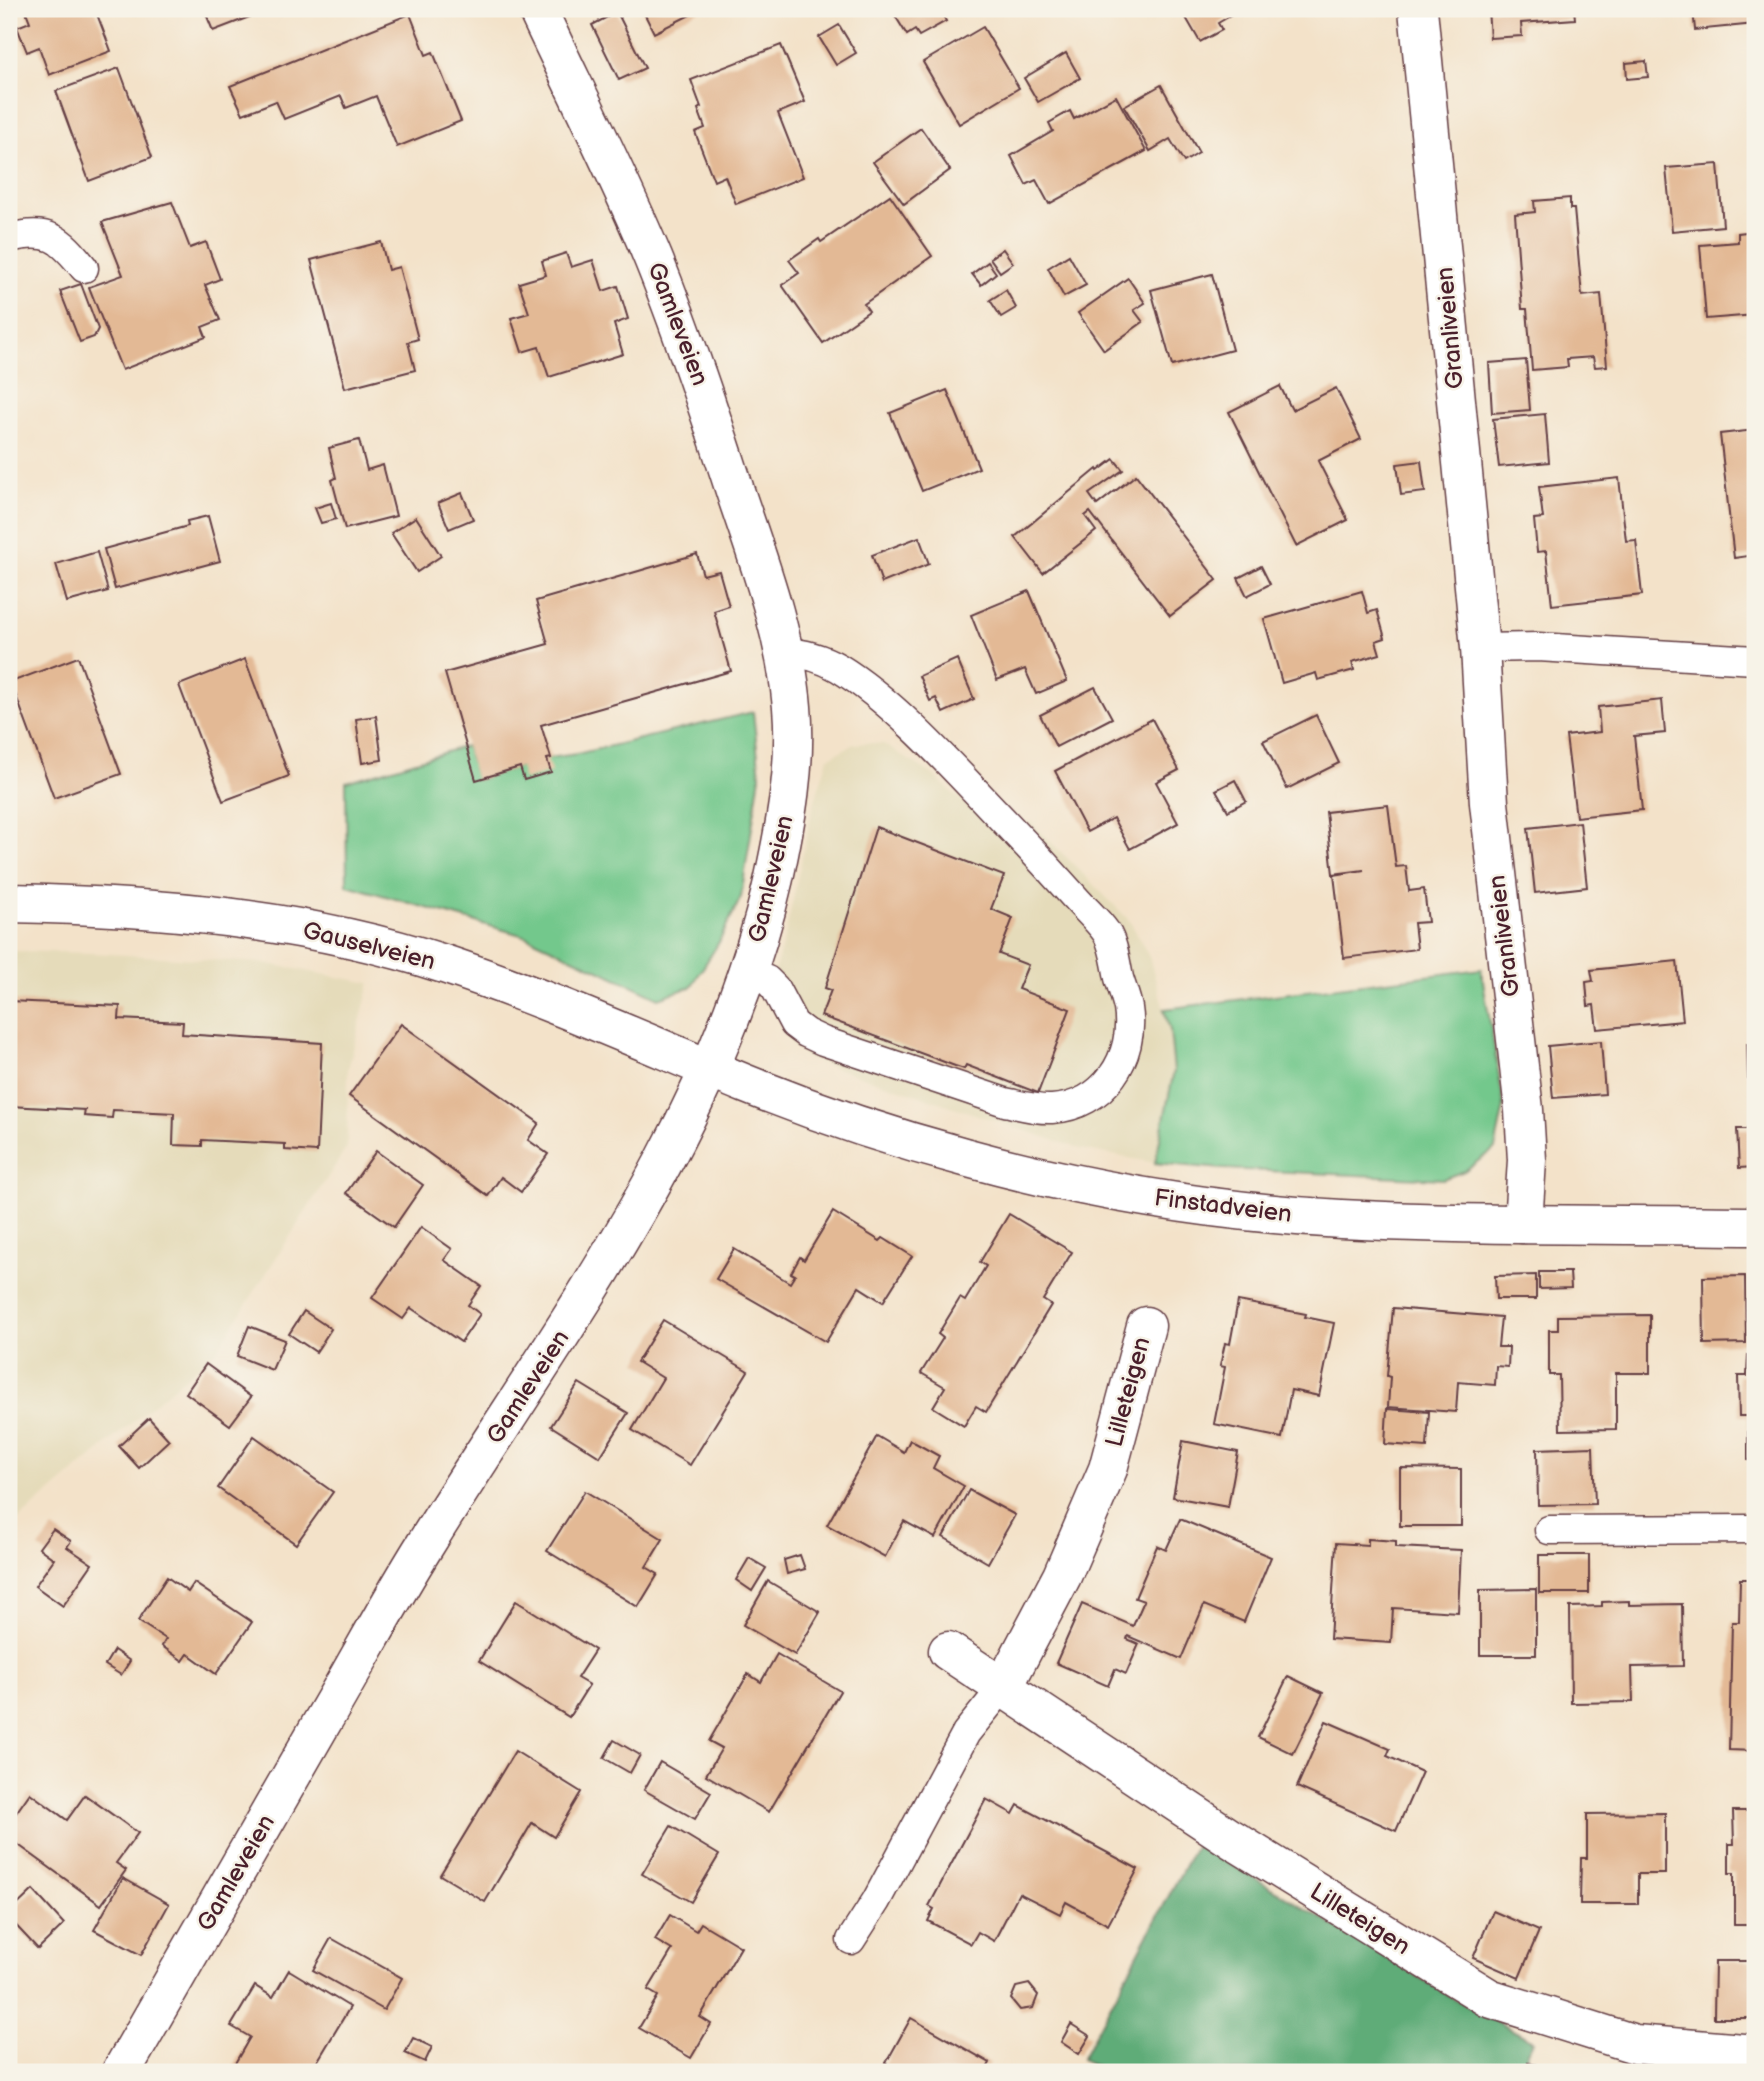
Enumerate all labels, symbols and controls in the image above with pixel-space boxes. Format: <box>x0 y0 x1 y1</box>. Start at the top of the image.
street label: Gamleveien <box>641 258 715 390</box>
street label: Granliveien <box>1430 266 1470 390</box>
street label: Gamleveien <box>742 813 800 945</box>
street label: Granliveien <box>1482 874 1526 998</box>
street label: Gauselveien <box>300 916 438 976</box>
street label: Finstadveien <box>1153 1183 1293 1229</box>
street label: Gamleveien <box>481 1325 575 1449</box>
street label: Lilleteigen <box>1099 1334 1157 1450</box>
street label: Gamleveien <box>191 1810 281 1936</box>
street label: Lilleteigen <box>1305 1877 1415 1961</box>

